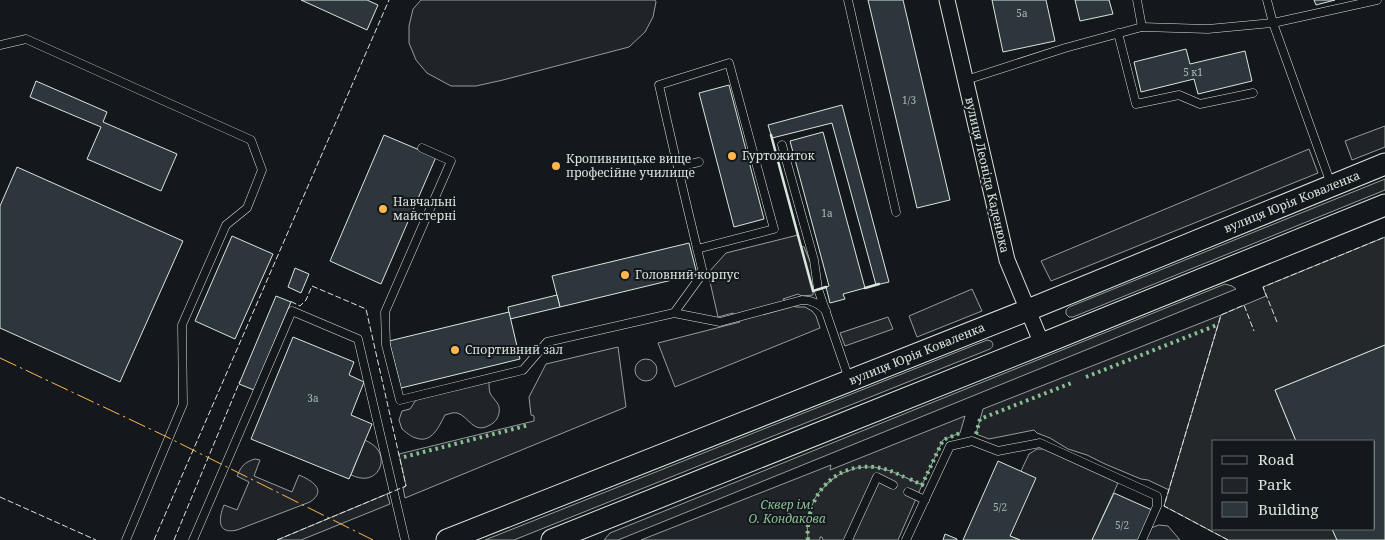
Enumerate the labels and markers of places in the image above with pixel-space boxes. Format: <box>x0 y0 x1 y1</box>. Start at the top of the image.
place label: Гуртожиток <box>742 147 816 164</box>
place label: Кропивницьке вище професійне училище <box>566 150 695 181</box>
marker: Гуртожиток <box>726 150 738 162</box>
marker: Кропивницьке вище професійне училище <box>550 160 562 172</box>
place label: Навчальні майстерні <box>393 193 456 224</box>
marker: Навчальні майстерні <box>377 203 389 215</box>
place label: Головний корпус <box>635 266 739 283</box>
marker: Головний корпус <box>619 269 631 281</box>
place label: Спортивний зал <box>465 341 563 358</box>
marker: Спортивний зал <box>449 344 461 356</box>

